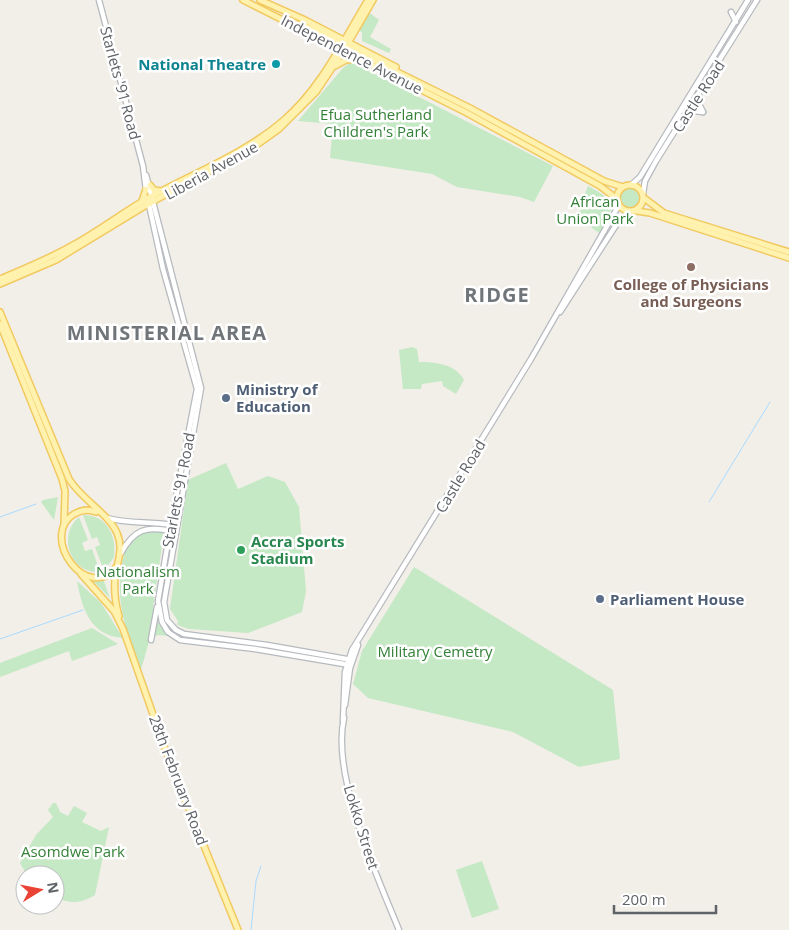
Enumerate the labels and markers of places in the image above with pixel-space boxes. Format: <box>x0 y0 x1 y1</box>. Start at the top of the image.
place label: National Theatre <box>138 54 266 74</box>
marker: National Theatre <box>270 58 282 70</box>
marker: College of Physicians and Surgeons <box>685 261 697 273</box>
place label: College of Physicians and Surgeons <box>613 274 769 311</box>
place label: Ministry of Education <box>236 379 319 416</box>
marker: Ministry of Education <box>220 392 232 404</box>
place label: Accra Sports Stadium <box>251 531 344 568</box>
marker: Accra Sports Stadium <box>235 544 247 556</box>
place label: Parliament House <box>610 589 744 609</box>
marker: Parliament House <box>594 593 606 605</box>

